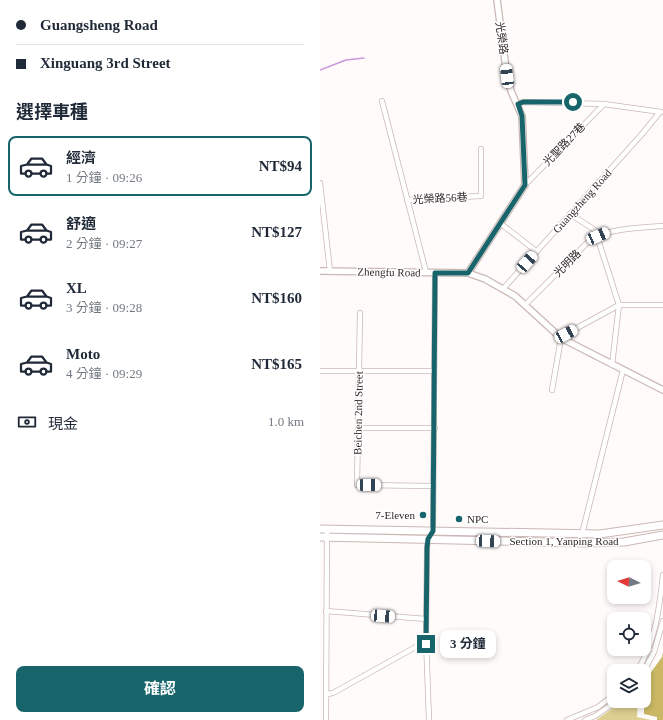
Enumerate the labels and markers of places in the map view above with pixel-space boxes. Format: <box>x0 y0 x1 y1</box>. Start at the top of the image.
place label: 7-Eleven <box>375 509 416 521</box>
marker: 7-Eleven <box>418 510 428 520</box>
place label: NPC <box>467 513 488 525</box>
marker: NPC <box>454 514 464 524</box>

